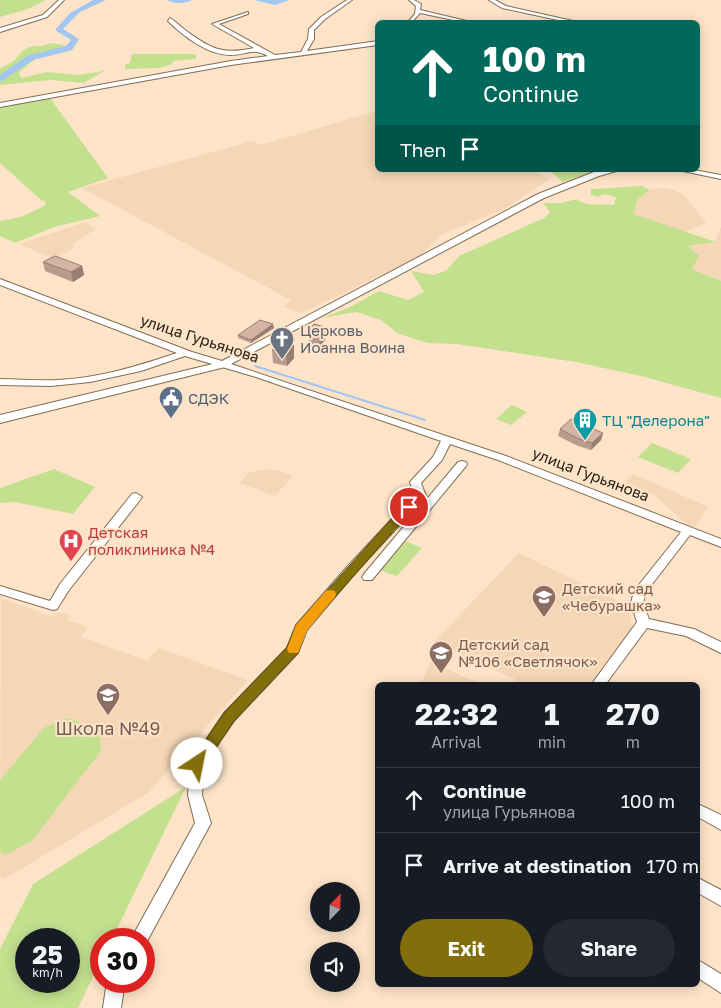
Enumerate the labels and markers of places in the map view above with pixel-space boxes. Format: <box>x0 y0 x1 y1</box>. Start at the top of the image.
place label: Церковь Иоанна Воина <box>300 321 405 356</box>
church icon: Церковь Иоанна Воина <box>269 326 295 360</box>
public building icon: СДЭК <box>158 385 184 419</box>
place label: СДЭК <box>188 389 230 407</box>
building icon: ТЦ "Делерона" <box>572 407 598 441</box>
place label: ТЦ "Делерона" <box>602 411 710 429</box>
pin <box>388 486 430 528</box>
place label: Детская поликлиника №4 <box>88 523 215 558</box>
hospital icon: Детская поликлиника №4 <box>58 528 84 562</box>
place label: Детский сад «Чебурашка» <box>562 579 661 614</box>
school or university icon: Детский сад «Чебурашка» <box>531 584 557 618</box>
place label: Детский сад №106 «Светлячок» <box>458 635 598 670</box>
school or university icon: Детский сад №106 «Светлячок» <box>428 640 454 674</box>
school or university icon: Школа №49 <box>95 682 121 716</box>
place label: Школа №49 <box>56 717 160 739</box>

